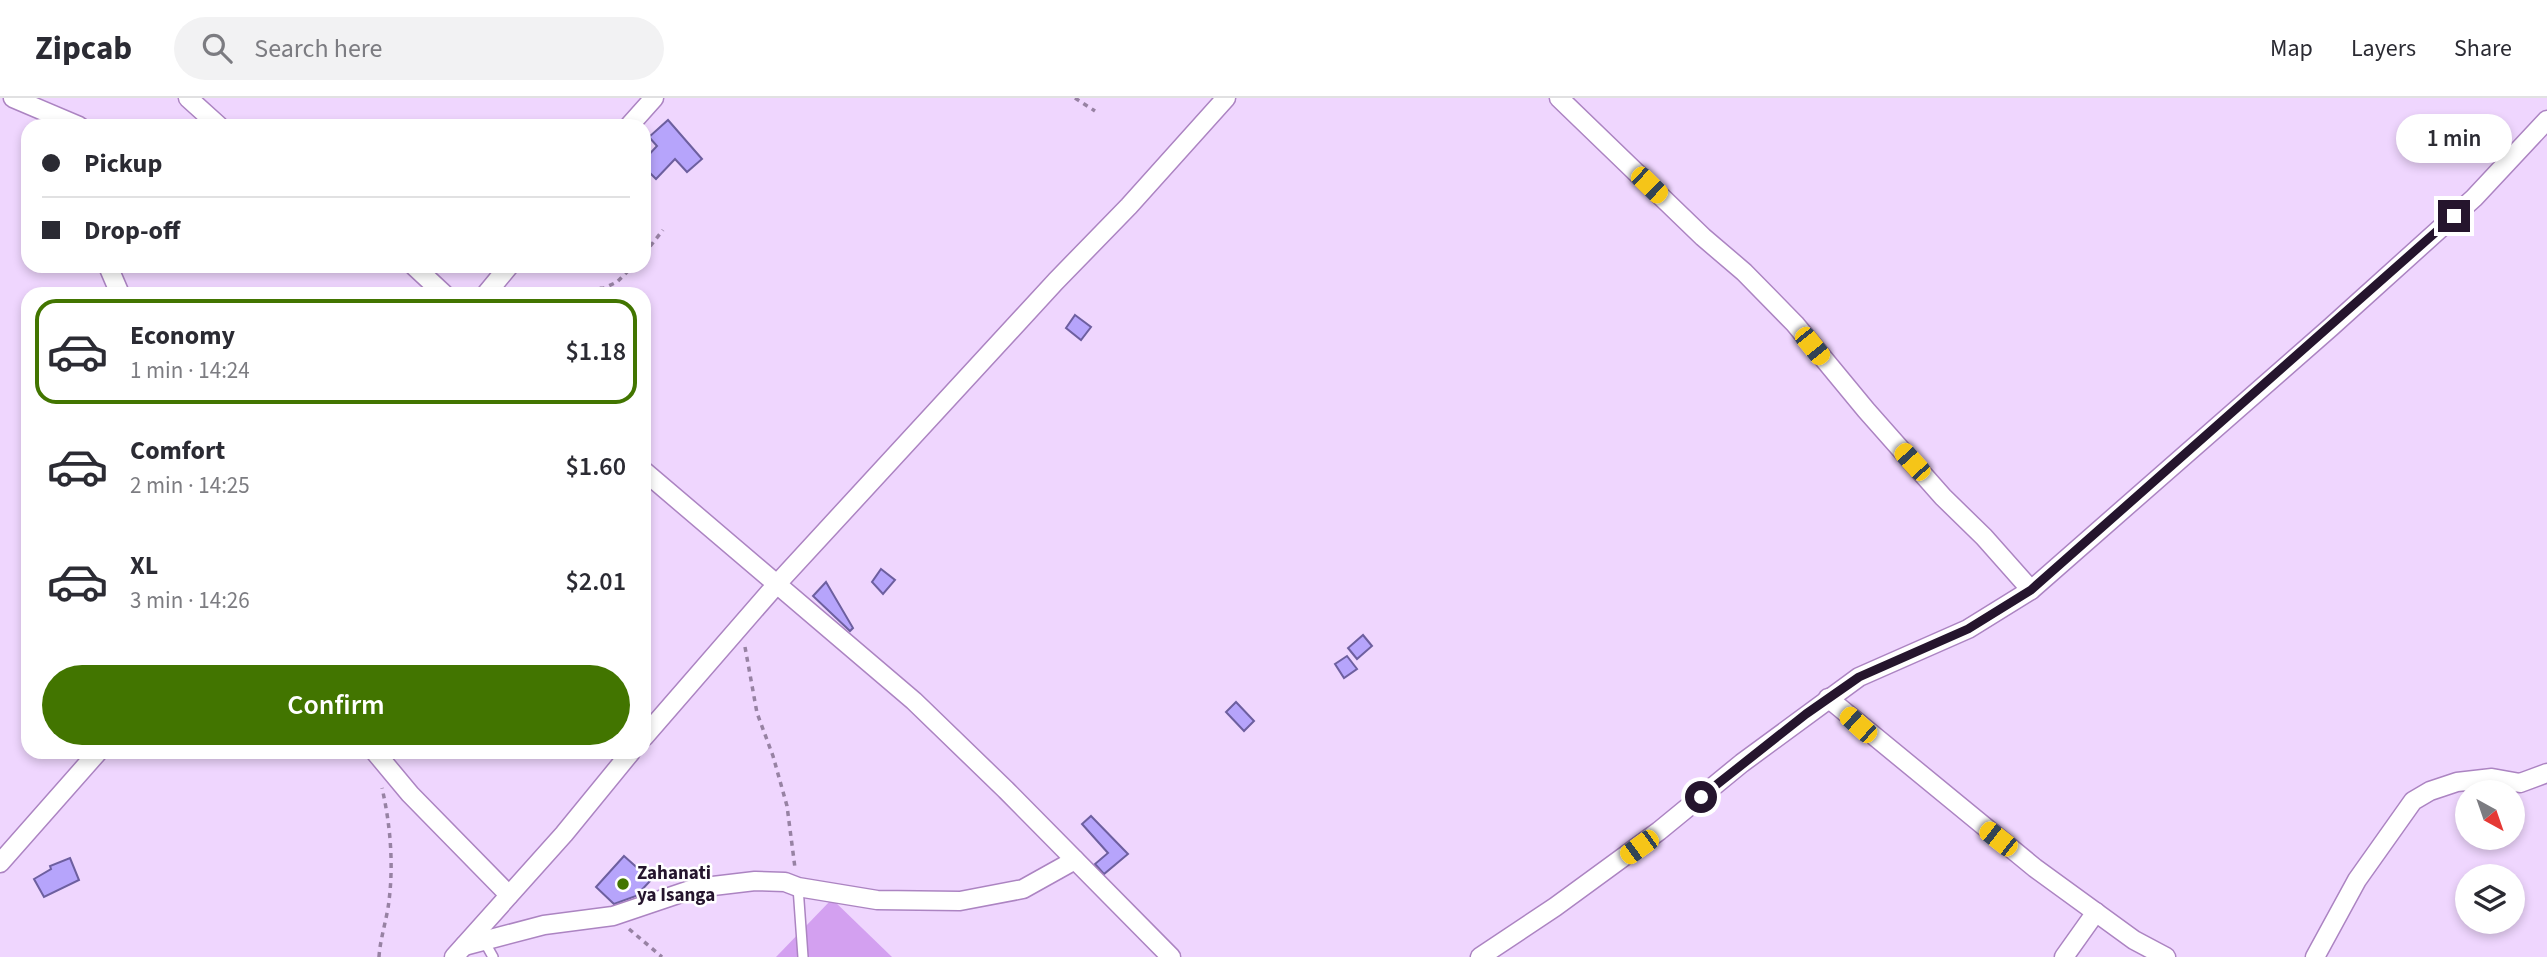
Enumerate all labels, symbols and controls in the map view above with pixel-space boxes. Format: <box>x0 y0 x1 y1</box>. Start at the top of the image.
search box <box>174 17 664 80</box>
text: Zipcab <box>35 25 132 72</box>
icon: search <box>198 29 236 67</box>
text: Search here <box>254 30 382 67</box>
text: Map <box>2270 31 2313 66</box>
text: Layers <box>2351 31 2416 66</box>
text: Share <box>2454 31 2512 66</box>
callout: 1 min <box>2396 115 2512 164</box>
text: 1 min <box>2427 122 2481 155</box>
text: Pickup <box>84 145 162 182</box>
car <box>1627 163 1672 207</box>
route end <box>2438 200 2470 232</box>
text: Drop-off <box>84 212 180 249</box>
text: Economy <box>130 317 235 354</box>
icon: car <box>46 320 109 383</box>
car <box>1791 323 1834 369</box>
text: $1.18 <box>565 333 626 370</box>
text: 1 min · 14:24 <box>130 354 250 387</box>
text: Comfort <box>130 432 225 469</box>
icon: car <box>46 435 109 498</box>
car <box>1891 439 1934 485</box>
text: $1.60 <box>565 448 626 485</box>
text: 2 min · 14:25 <box>130 469 250 502</box>
text: XL <box>130 547 158 584</box>
icon: car <box>46 550 109 613</box>
text: $2.01 <box>565 563 626 600</box>
text: 3 min · 14:26 <box>130 584 250 617</box>
button: Confirm <box>42 665 630 745</box>
car <box>1836 703 1881 747</box>
north arrow <box>2455 780 2525 850</box>
map controls <box>2455 780 2525 934</box>
route start <box>1685 781 1717 813</box>
car <box>1975 818 2022 860</box>
car <box>1616 826 1663 868</box>
place label: Zahanati ya Isanga <box>637 860 715 909</box>
button: layers <box>2455 864 2525 934</box>
marker: Zahanati ya Isanga <box>615 876 631 892</box>

